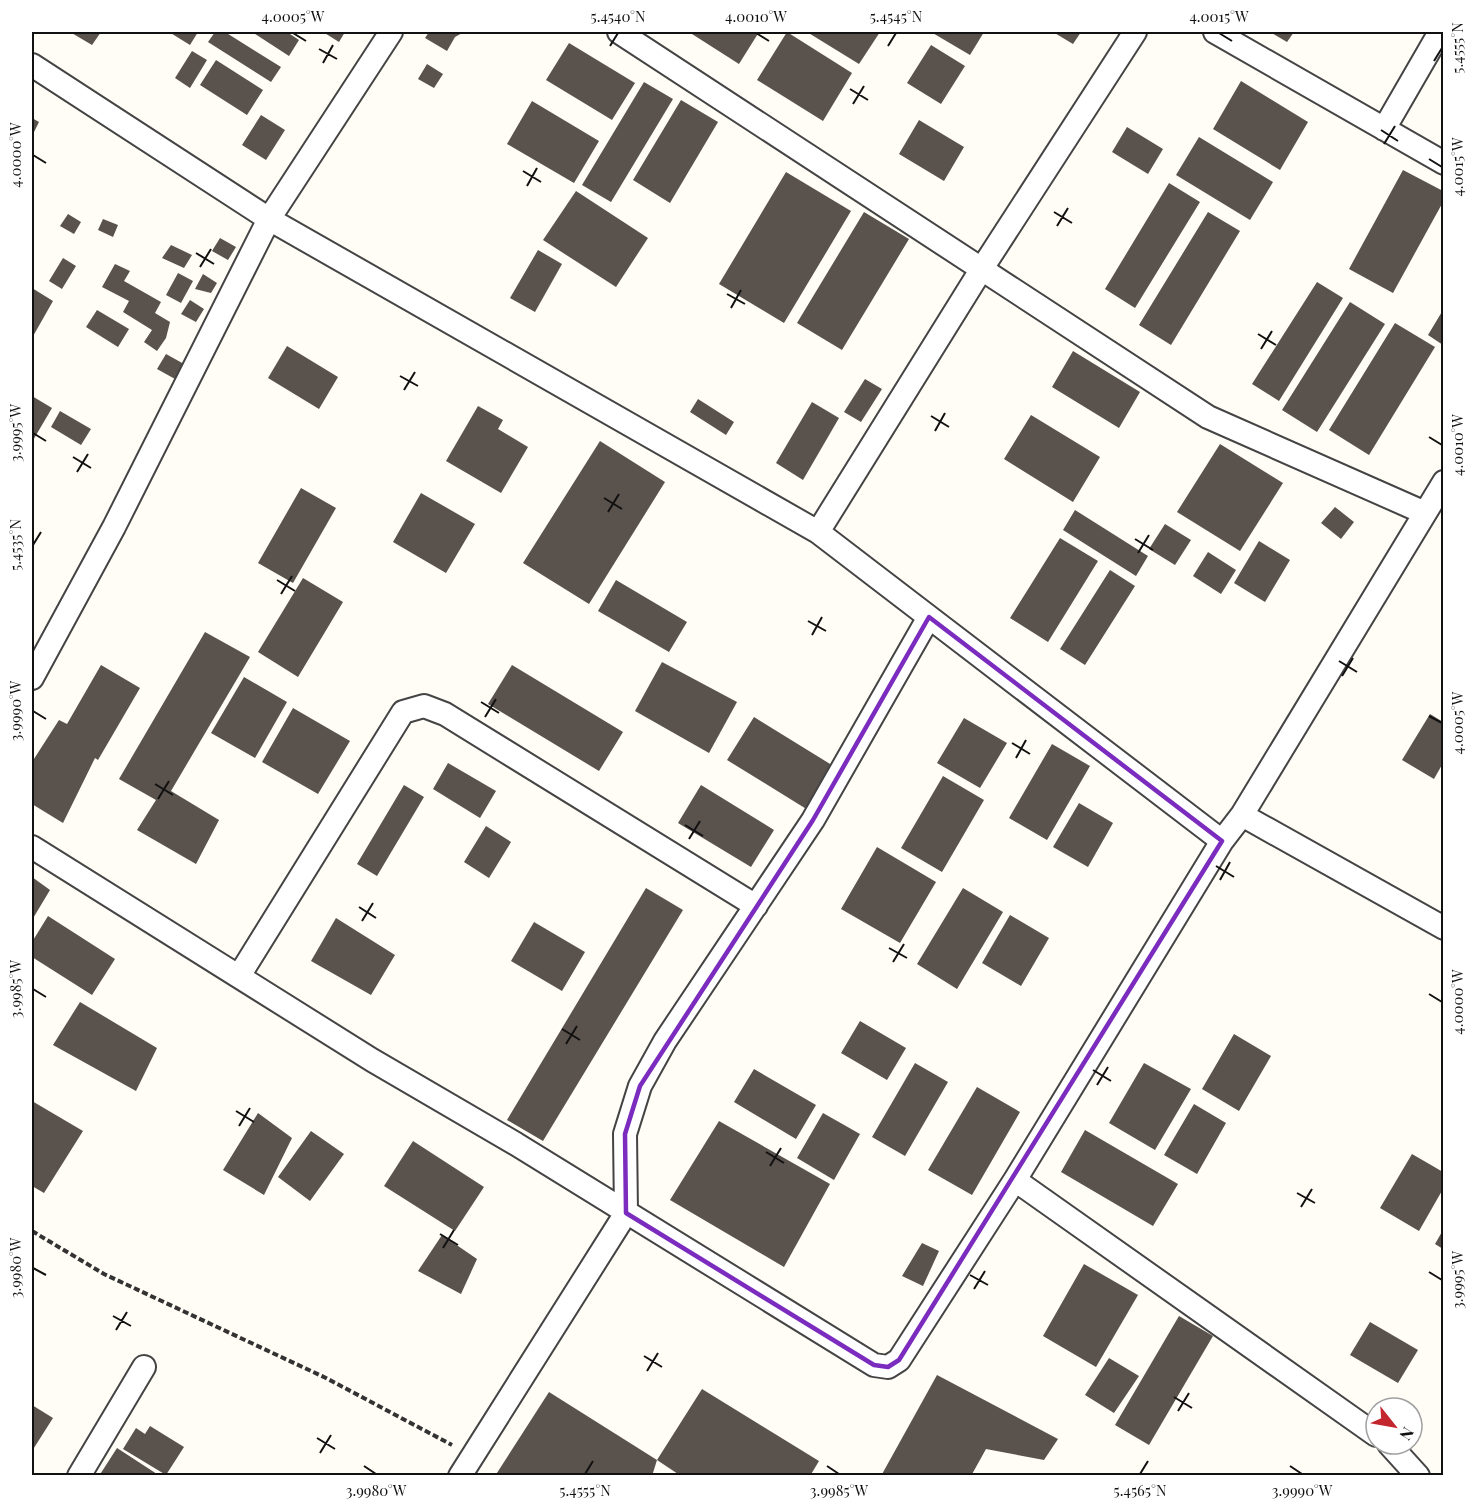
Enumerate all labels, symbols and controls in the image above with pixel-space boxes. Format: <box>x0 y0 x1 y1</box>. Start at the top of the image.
text: 4.0005°W <box>262 6 325 26</box>
text: 5.4540°N <box>590 6 646 26</box>
text: 4.0010°W <box>725 6 787 26</box>
text: 5.4545°N <box>870 6 923 26</box>
text: 4.0015°W <box>1189 6 1249 26</box>
text: 5.4555°N <box>1447 22 1467 74</box>
text: 4.0000°W <box>5 122 25 188</box>
text: 4.0015°W <box>1447 137 1467 197</box>
text: 3.9995°W <box>5 404 25 462</box>
text: 4.0010°W <box>1447 414 1467 476</box>
text: 5.4535°N <box>5 519 25 571</box>
text: 3.9990°W <box>5 680 25 741</box>
text: 4.0005°W <box>1447 691 1467 754</box>
text: 3.9985°W <box>5 959 25 1018</box>
text: 4.0000°W <box>1447 969 1467 1035</box>
text: 3.9980°W <box>5 1237 25 1298</box>
text: 3.9995°W <box>1447 1251 1467 1309</box>
north arrow <box>1364 1396 1424 1456</box>
text: N <box>1395 1424 1419 1445</box>
text: 3.9980°W <box>346 1480 407 1500</box>
text: 5.4555°N <box>559 1480 611 1500</box>
text: 3.9985°W <box>810 1480 869 1500</box>
text: 5.4565°N <box>1113 1480 1167 1500</box>
text: 3.9990°W <box>1272 1480 1333 1500</box>

